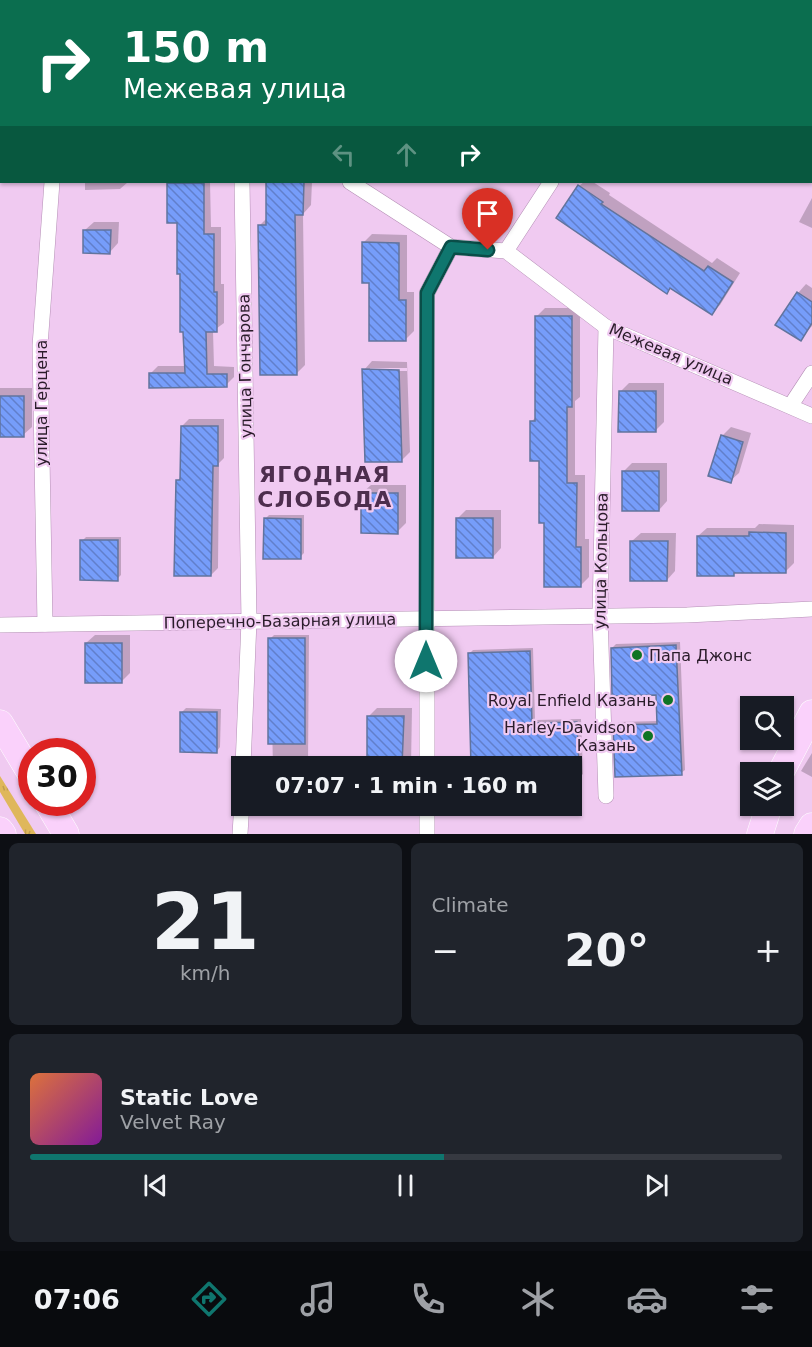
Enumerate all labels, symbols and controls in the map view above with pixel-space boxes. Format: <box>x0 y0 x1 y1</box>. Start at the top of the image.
text: 150 m <box>123 23 269 72</box>
icon: right <box>24 24 102 102</box>
text: Межевая улица <box>123 73 347 104</box>
icon: left <box>327 138 360 171</box>
icon: ahead <box>390 138 423 171</box>
icon: right <box>453 138 486 171</box>
pin <box>462 188 513 250</box>
icon: arrive <box>471 197 504 230</box>
street label: улица Гончарова <box>234 294 256 438</box>
street label: Межевая улица <box>606 319 736 389</box>
street label: улица Герцена <box>32 340 51 466</box>
district label: ЯГОДНАЯ СЛОБОДА <box>257 462 393 512</box>
street label: улица Кольцова <box>590 493 612 629</box>
street label: Поперечно-Базарная улица <box>164 609 396 633</box>
position arrow <box>394 629 458 693</box>
place label: Папа Джонс <box>649 646 752 665</box>
marker: Папа Джонс <box>630 648 644 662</box>
place label: Royal Enfield Казань <box>488 691 656 710</box>
marker: Royal Enfield Казань <box>661 693 675 707</box>
map controls <box>740 696 794 816</box>
button: search <box>740 696 794 750</box>
place label: Harley-Davidson Казань <box>504 718 636 755</box>
marker: Harley-Davidson Казань <box>641 729 655 743</box>
speed limit sign: 30 <box>18 738 96 816</box>
button: layers <box>740 762 794 816</box>
text: 07:07 · 1 min · 160 m <box>275 773 538 798</box>
text: 21 <box>151 877 260 967</box>
text: Climate <box>432 893 508 917</box>
text: 20° <box>564 924 649 977</box>
text: − <box>432 931 459 970</box>
text: + <box>754 931 782 970</box>
text: km/h <box>180 961 230 985</box>
text: Static Love <box>120 1085 258 1110</box>
text: Velvet Ray <box>120 1110 226 1134</box>
icon: previous <box>139 1169 172 1202</box>
icon: pause <box>389 1169 422 1202</box>
icon: next <box>640 1169 673 1202</box>
icon: directions <box>188 1278 230 1320</box>
icon: music <box>297 1278 339 1320</box>
icon: phone <box>407 1278 449 1320</box>
icon: climate <box>517 1278 559 1320</box>
icon: car <box>626 1278 668 1320</box>
icon: filters <box>736 1278 778 1320</box>
text: 07:06 <box>34 1284 120 1315</box>

